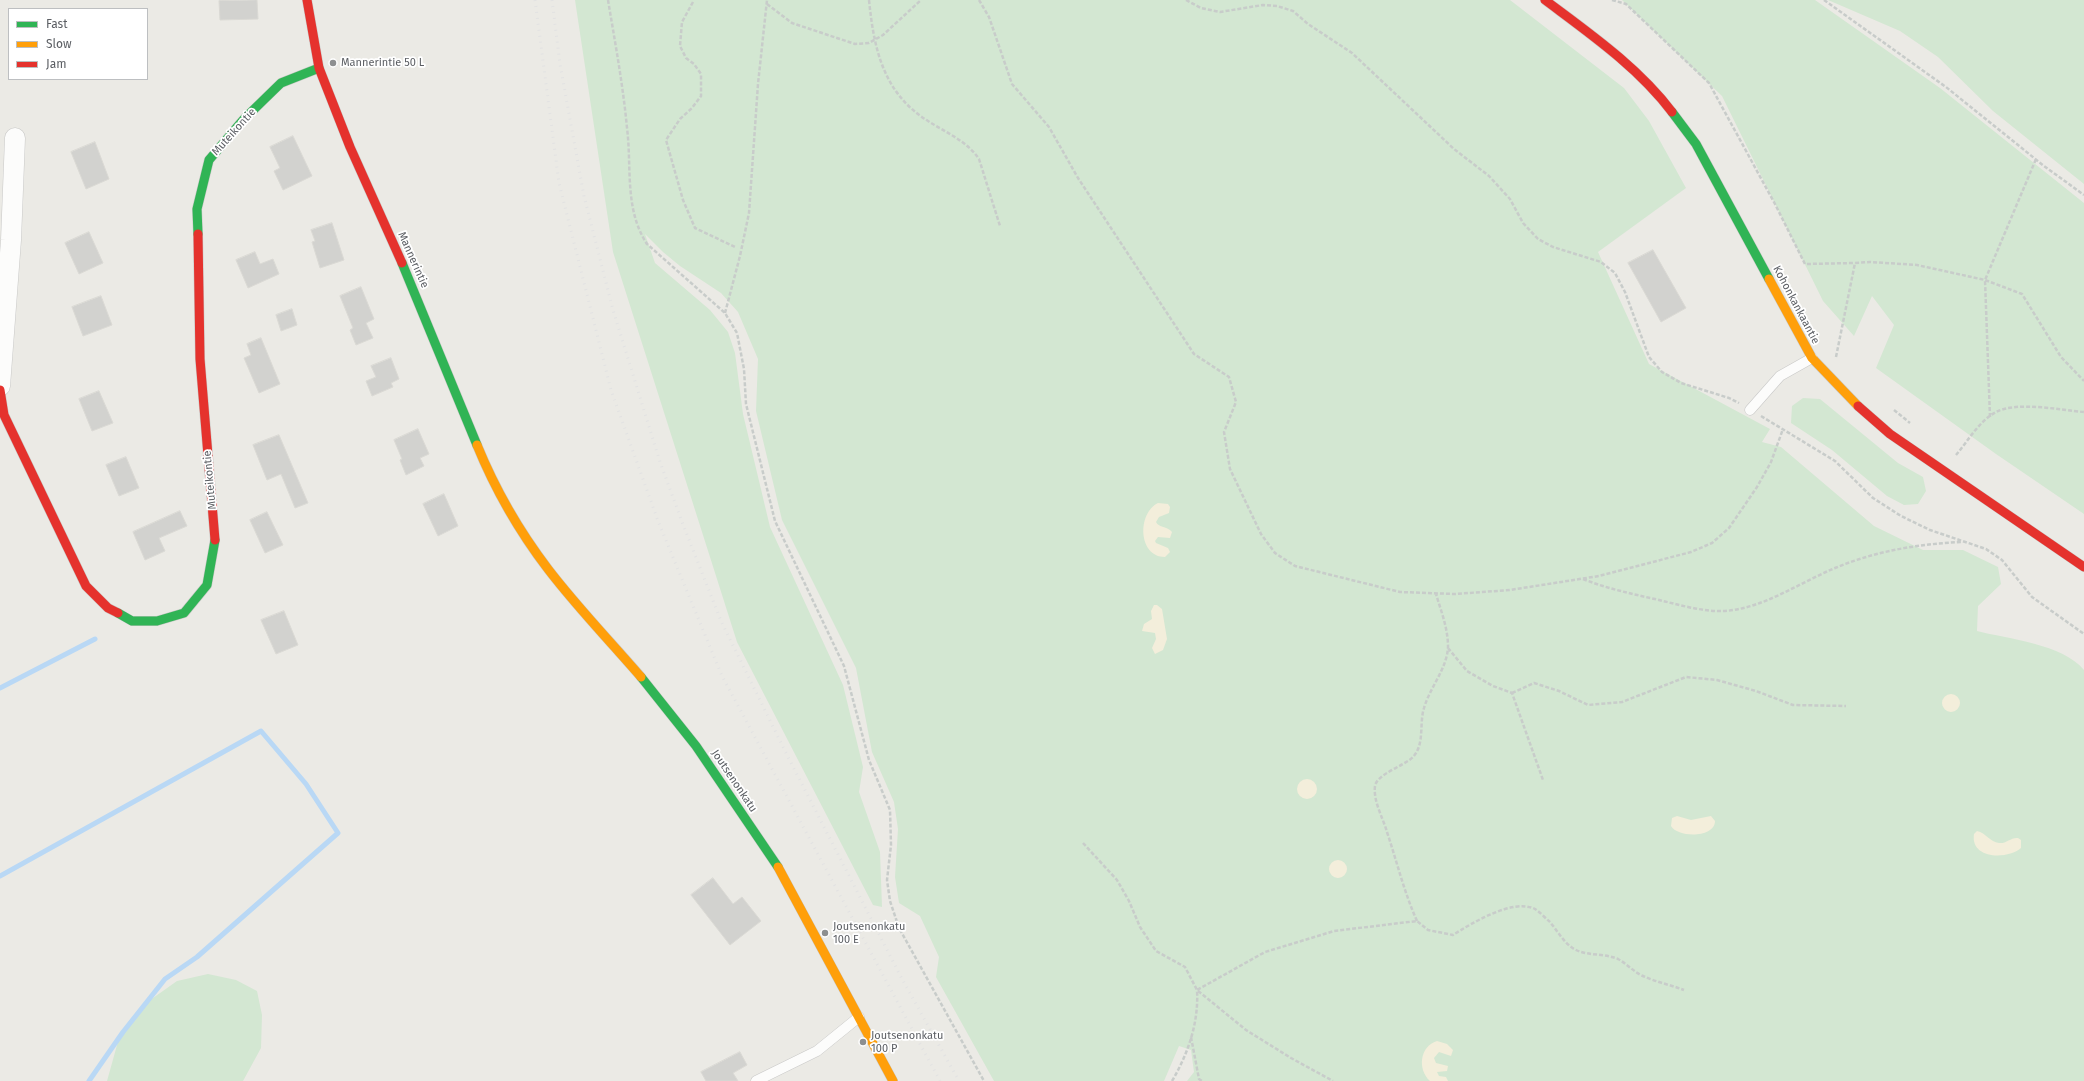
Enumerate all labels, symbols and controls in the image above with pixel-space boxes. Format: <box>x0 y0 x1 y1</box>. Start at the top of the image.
legend <box>8 8 148 80</box>
text: Fast <box>46 17 68 31</box>
text: Slow <box>46 37 72 51</box>
place label: Mannerintie 50 L <box>341 56 424 70</box>
text: Jam <box>46 57 66 71</box>
marker: Mannerintie 50 L <box>328 58 338 68</box>
street label: Muteikontie <box>209 106 259 158</box>
street label: Mannerintie <box>395 230 431 290</box>
street label: Kohonkankaantie <box>1770 264 1822 346</box>
street label: Muteikontie <box>201 450 219 510</box>
street label: Joutsenonkatu <box>708 747 760 815</box>
place label: Joutsenonkatu 100 E <box>833 920 905 946</box>
marker: Joutsenonkatu 100 E <box>820 928 830 938</box>
place label: Joutsenonkatu 100 P <box>871 1029 943 1055</box>
marker: Joutsenonkatu 100 P <box>858 1037 868 1047</box>

